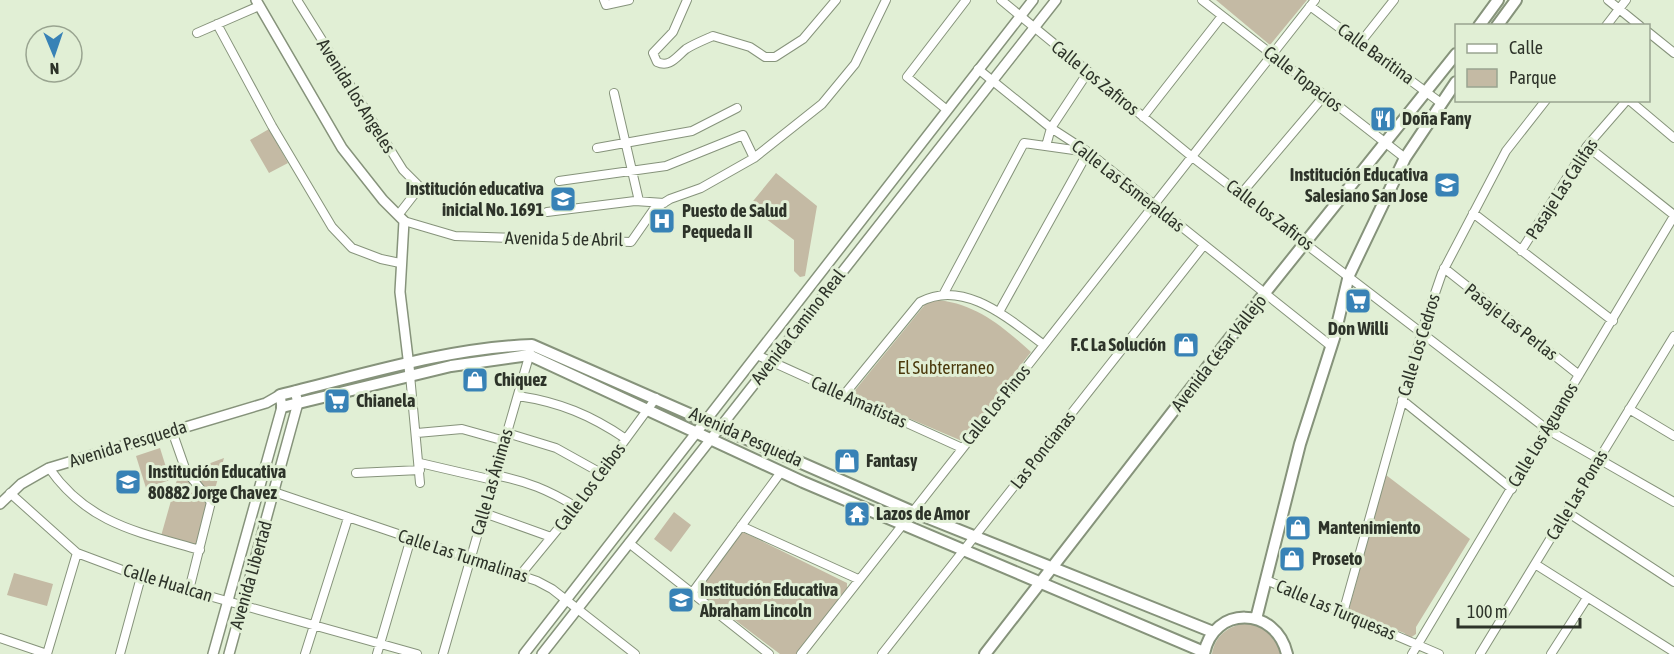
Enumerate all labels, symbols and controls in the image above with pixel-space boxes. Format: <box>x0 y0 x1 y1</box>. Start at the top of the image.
street label: Calle Baritina <box>1334 19 1419 88</box>
north arrow <box>24 24 84 84</box>
legend <box>1455 24 1650 102</box>
street label: Avenida los Angeles <box>313 35 400 157</box>
street label: Calle Los Zafiros <box>1047 36 1143 119</box>
text: Calle <box>1509 37 1543 58</box>
street label: Calle Topacios <box>1260 41 1347 116</box>
text: N <box>49 60 60 78</box>
text: Parque <box>1509 67 1557 88</box>
restaurant icon: Doña Fany <box>1368 104 1398 134</box>
place label: Doña Fany <box>1402 108 1472 129</box>
street label: Calle Las Esmeraldas <box>1068 135 1189 236</box>
street label: Pasaje Las Califas <box>1521 135 1602 243</box>
place label: Institución Educativa Salesiano San Jose <box>1290 164 1428 206</box>
school or university icon: Institución Educativa Salesiano San Jose <box>1432 170 1462 200</box>
street label: Calle los Zafiros <box>1222 175 1318 254</box>
place label: Institución educativa inicial No. 1691 <box>405 178 544 220</box>
school or university icon: Institución educativa inicial No. 1691 <box>548 184 578 214</box>
place label: Puesto de Salud Pequeda II <box>682 200 787 242</box>
hospital icon: Puesto de Salud Pequeda II <box>647 206 677 236</box>
street label: Avenida 5 de Abril <box>505 227 623 250</box>
street label: Avenida Camino Real <box>746 265 849 388</box>
street label: Pasaje Las Perlas <box>1461 279 1562 364</box>
supermarket icon: Don Willi <box>1343 286 1373 316</box>
street label: Avenida César Vallejo <box>1167 290 1271 415</box>
street label: Calle Los Cedros <box>1393 291 1444 398</box>
place label: Don Willi <box>1328 318 1388 339</box>
shop icon: F.C La Solución <box>1171 330 1201 360</box>
place label: F.C La Solución <box>1071 334 1166 355</box>
park label: El Subterraneo <box>898 357 994 378</box>
street label: Calle Los Pinos <box>957 360 1034 449</box>
shop icon: Chiquez <box>460 365 490 395</box>
place label: Chiquez <box>494 369 547 390</box>
street label: Calle Amatistas <box>808 371 910 432</box>
street label: Calle Los Aguanos <box>1503 379 1582 491</box>
supermarket icon: Chianela <box>322 386 352 416</box>
place label: Chianela <box>356 390 415 411</box>
street label: Avenida Pesqueda <box>686 402 806 471</box>
street label: Las Poncianas <box>1006 407 1079 493</box>
street label: Avenida Pesqueda <box>67 416 189 471</box>
street label: Calle Las Ánimas <box>466 426 517 538</box>
street label: Calle Los Ceibos <box>550 439 629 535</box>
shop icon: Fantasy <box>832 446 862 476</box>
street label: Calle Las Ponas <box>1542 446 1612 544</box>
place label: Fantasy <box>866 450 918 471</box>
place label: Institución Educativa 80882 Jorge Chavez <box>148 461 286 503</box>
school or university icon: Institución Educativa 80882 Jorge Chavez <box>113 467 143 497</box>
temple icon: Lazos de Amor <box>842 499 872 529</box>
place label: Lazos de Amor <box>876 503 970 524</box>
shop icon: Mantenimiento <box>1283 513 1313 543</box>
place label: Mantenimiento <box>1318 517 1421 538</box>
street label: Avenida Libertad <box>225 518 276 631</box>
street label: Calle Las Turmalinas <box>396 525 531 586</box>
shop icon: Proseto <box>1277 544 1307 574</box>
place label: Proseto <box>1312 548 1363 569</box>
street label: Calle Hualcan <box>121 559 215 606</box>
street label: Calle Las Turquesas <box>1273 575 1399 644</box>
place label: Institución Educativa Abraham Lincoln <box>699 579 838 621</box>
school or university icon: Institución Educativa Abraham Lincoln <box>666 585 696 615</box>
scale bar <box>1458 591 1580 629</box>
text: 100 m <box>1467 601 1508 622</box>

